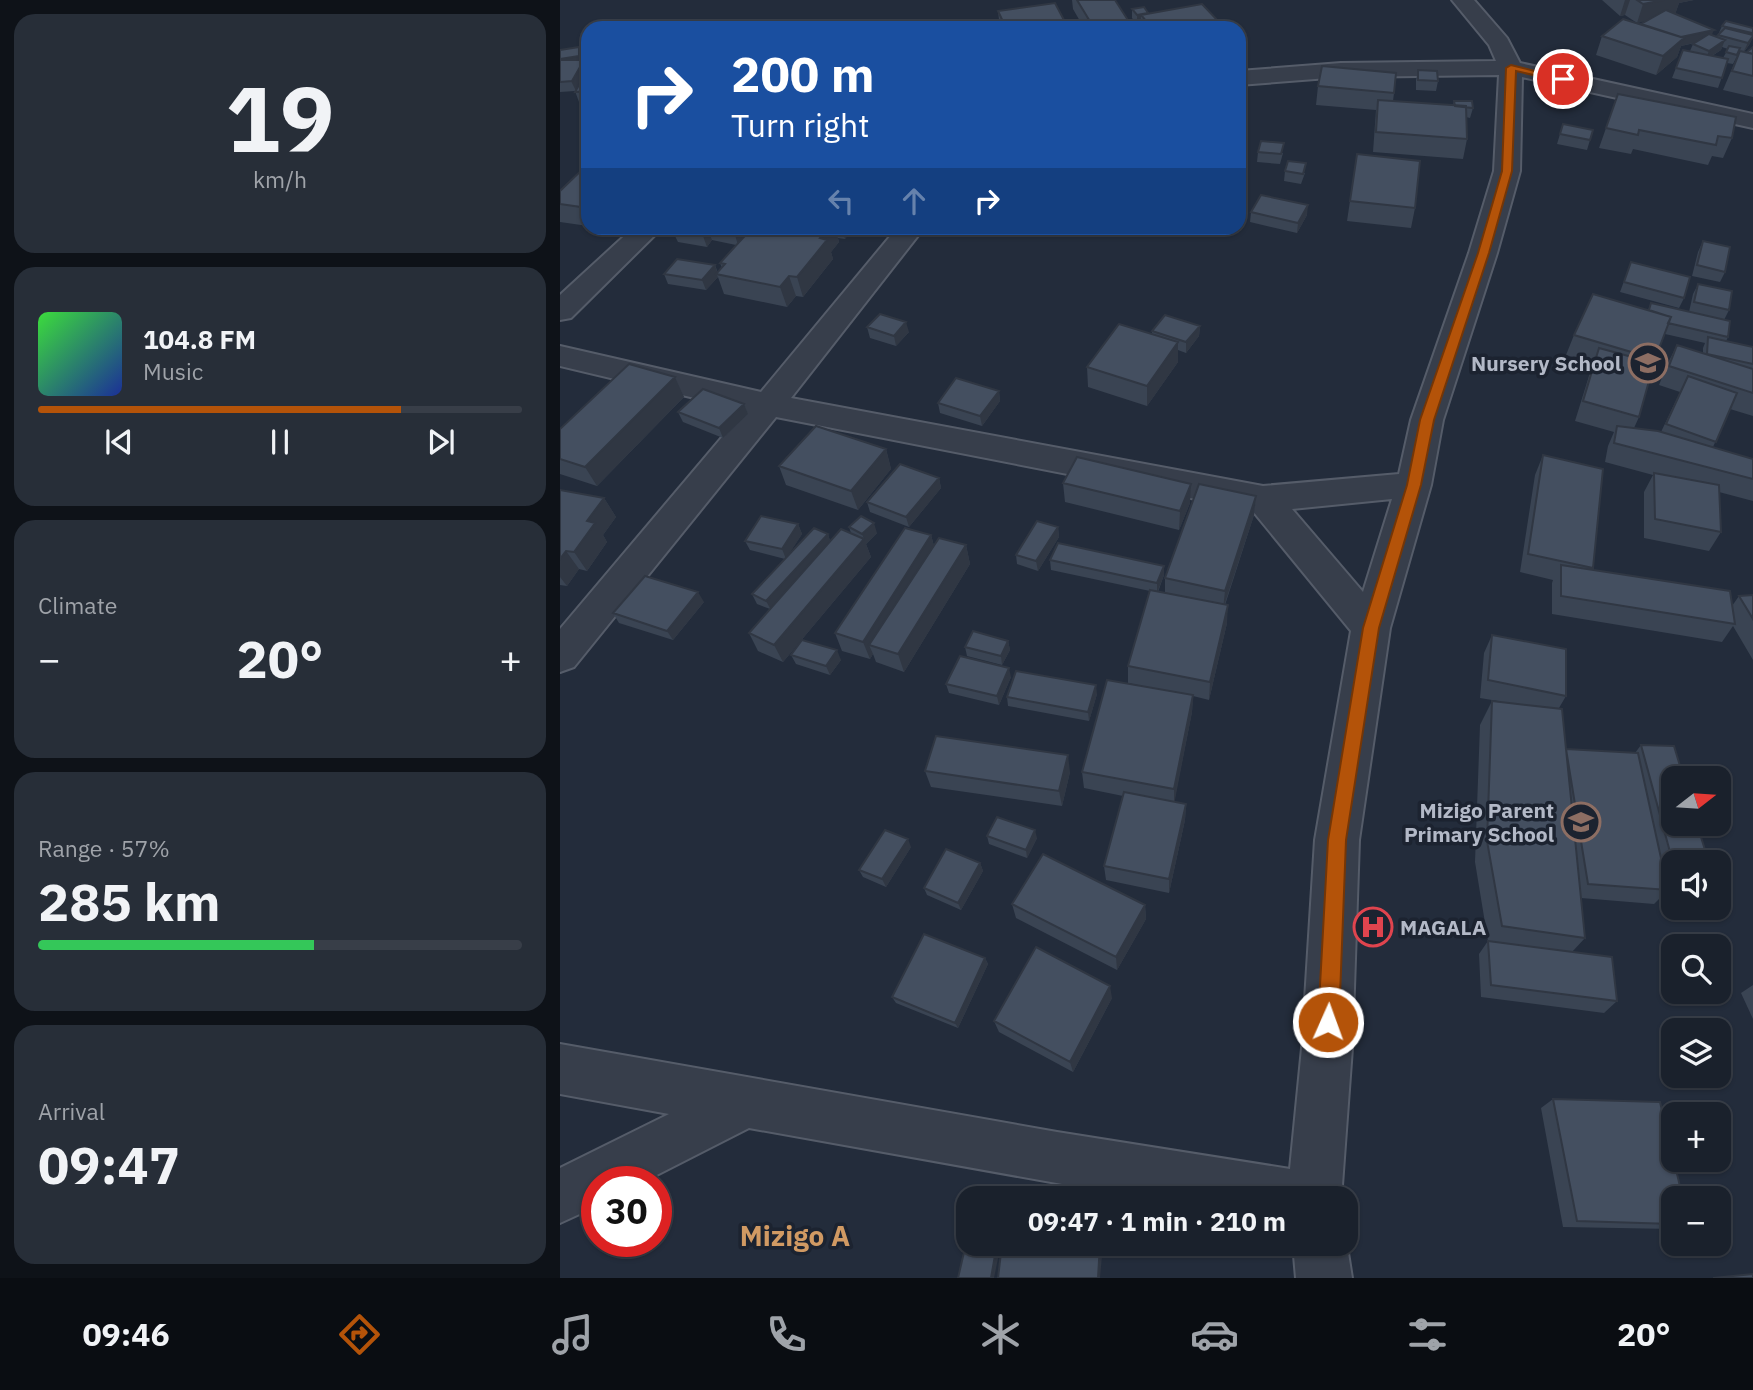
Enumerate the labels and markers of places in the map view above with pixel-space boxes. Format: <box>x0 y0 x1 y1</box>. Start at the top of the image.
pin <box>1533 49 1593 109</box>
school or university icon: Nursery School <box>1627 342 1669 384</box>
place label: Nursery School <box>1471 349 1621 377</box>
place label: Mizigo Parent Primary School <box>1404 796 1554 848</box>
school or university icon: Mizigo Parent Primary School <box>1560 801 1602 843</box>
hospital icon: MAGALA <box>1352 906 1394 948</box>
place label: MAGALA <box>1400 913 1486 941</box>

